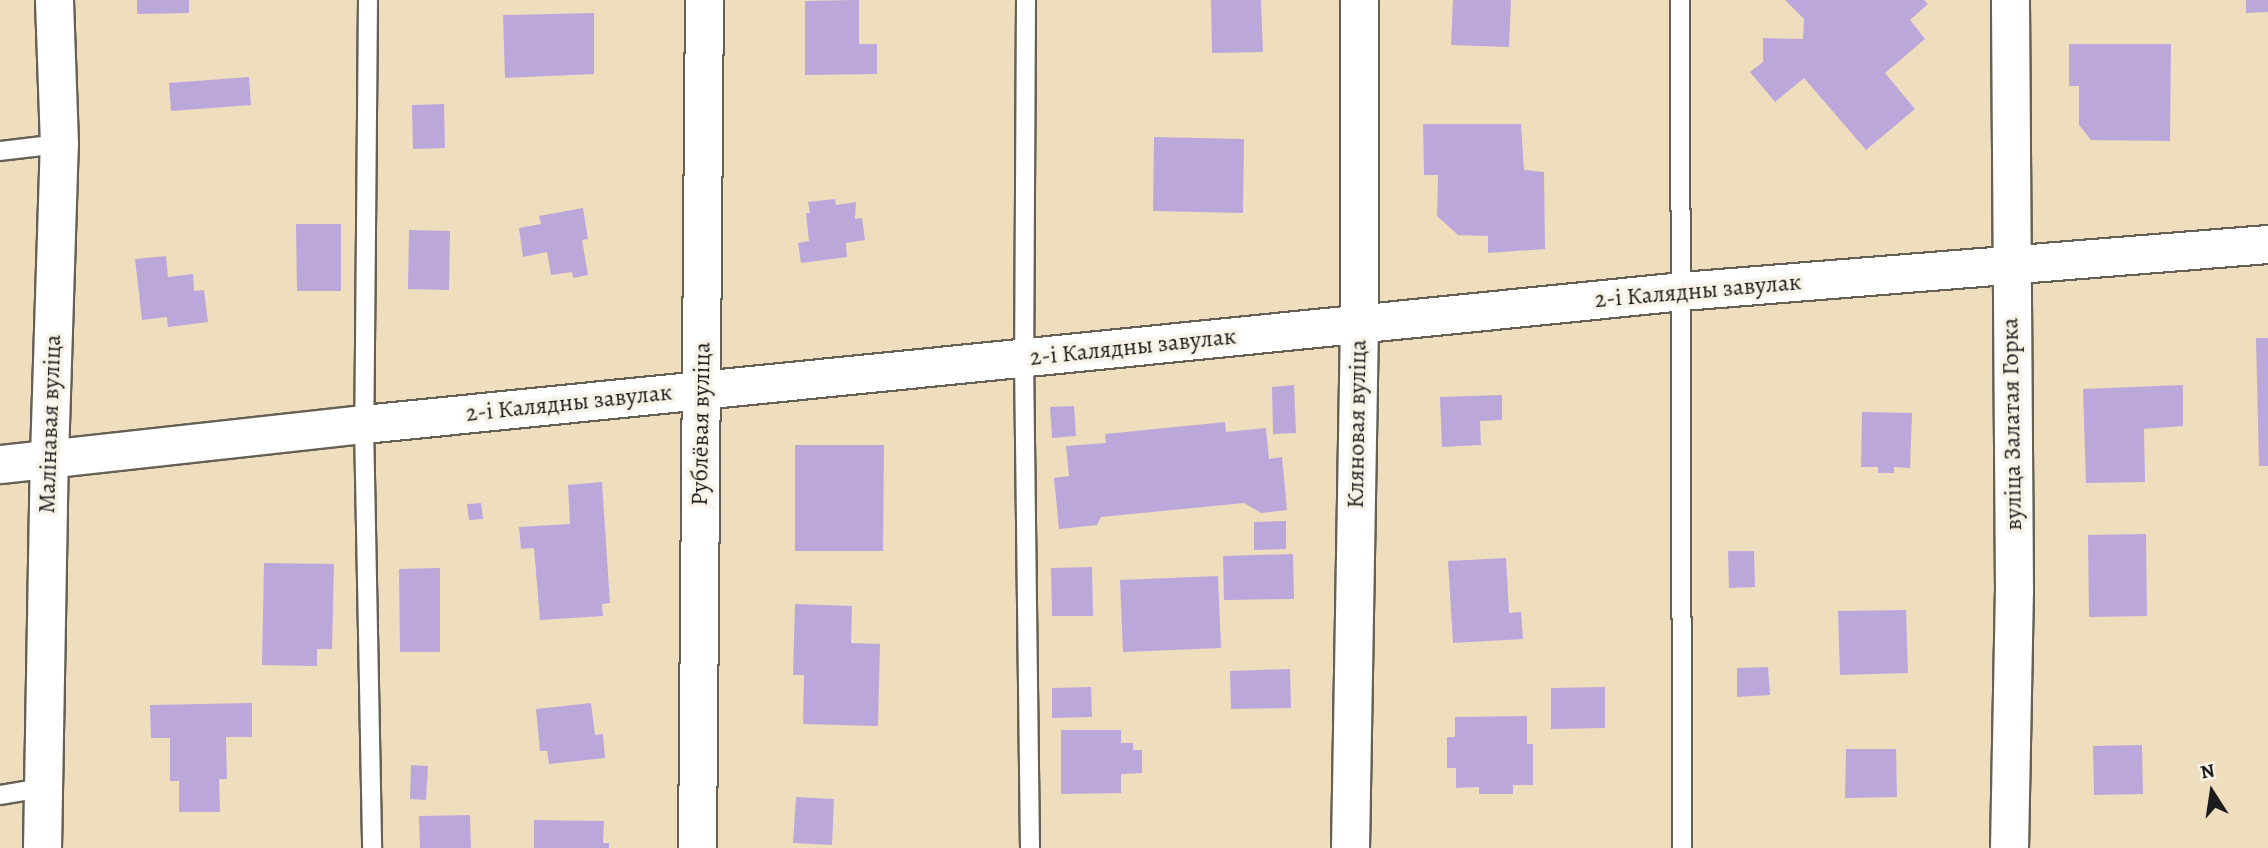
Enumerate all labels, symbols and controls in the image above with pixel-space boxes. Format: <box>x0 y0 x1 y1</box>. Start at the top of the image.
street label: 2-і Калядны завулак <box>1593 268 1803 314</box>
street label: вуліца Залатая Горка <box>1996 317 2028 531</box>
street label: 2-і Калядны завулак <box>1028 322 1238 372</box>
street label: Малінавая вуліца <box>32 334 68 514</box>
street label: Кляновая вуліца <box>1341 339 1373 509</box>
street label: Рублёвая вуліца <box>685 342 717 506</box>
street label: 2-і Калядны завулак <box>464 378 674 428</box>
north arrow <box>2177 757 2247 827</box>
text: N <box>2198 757 2217 786</box>

